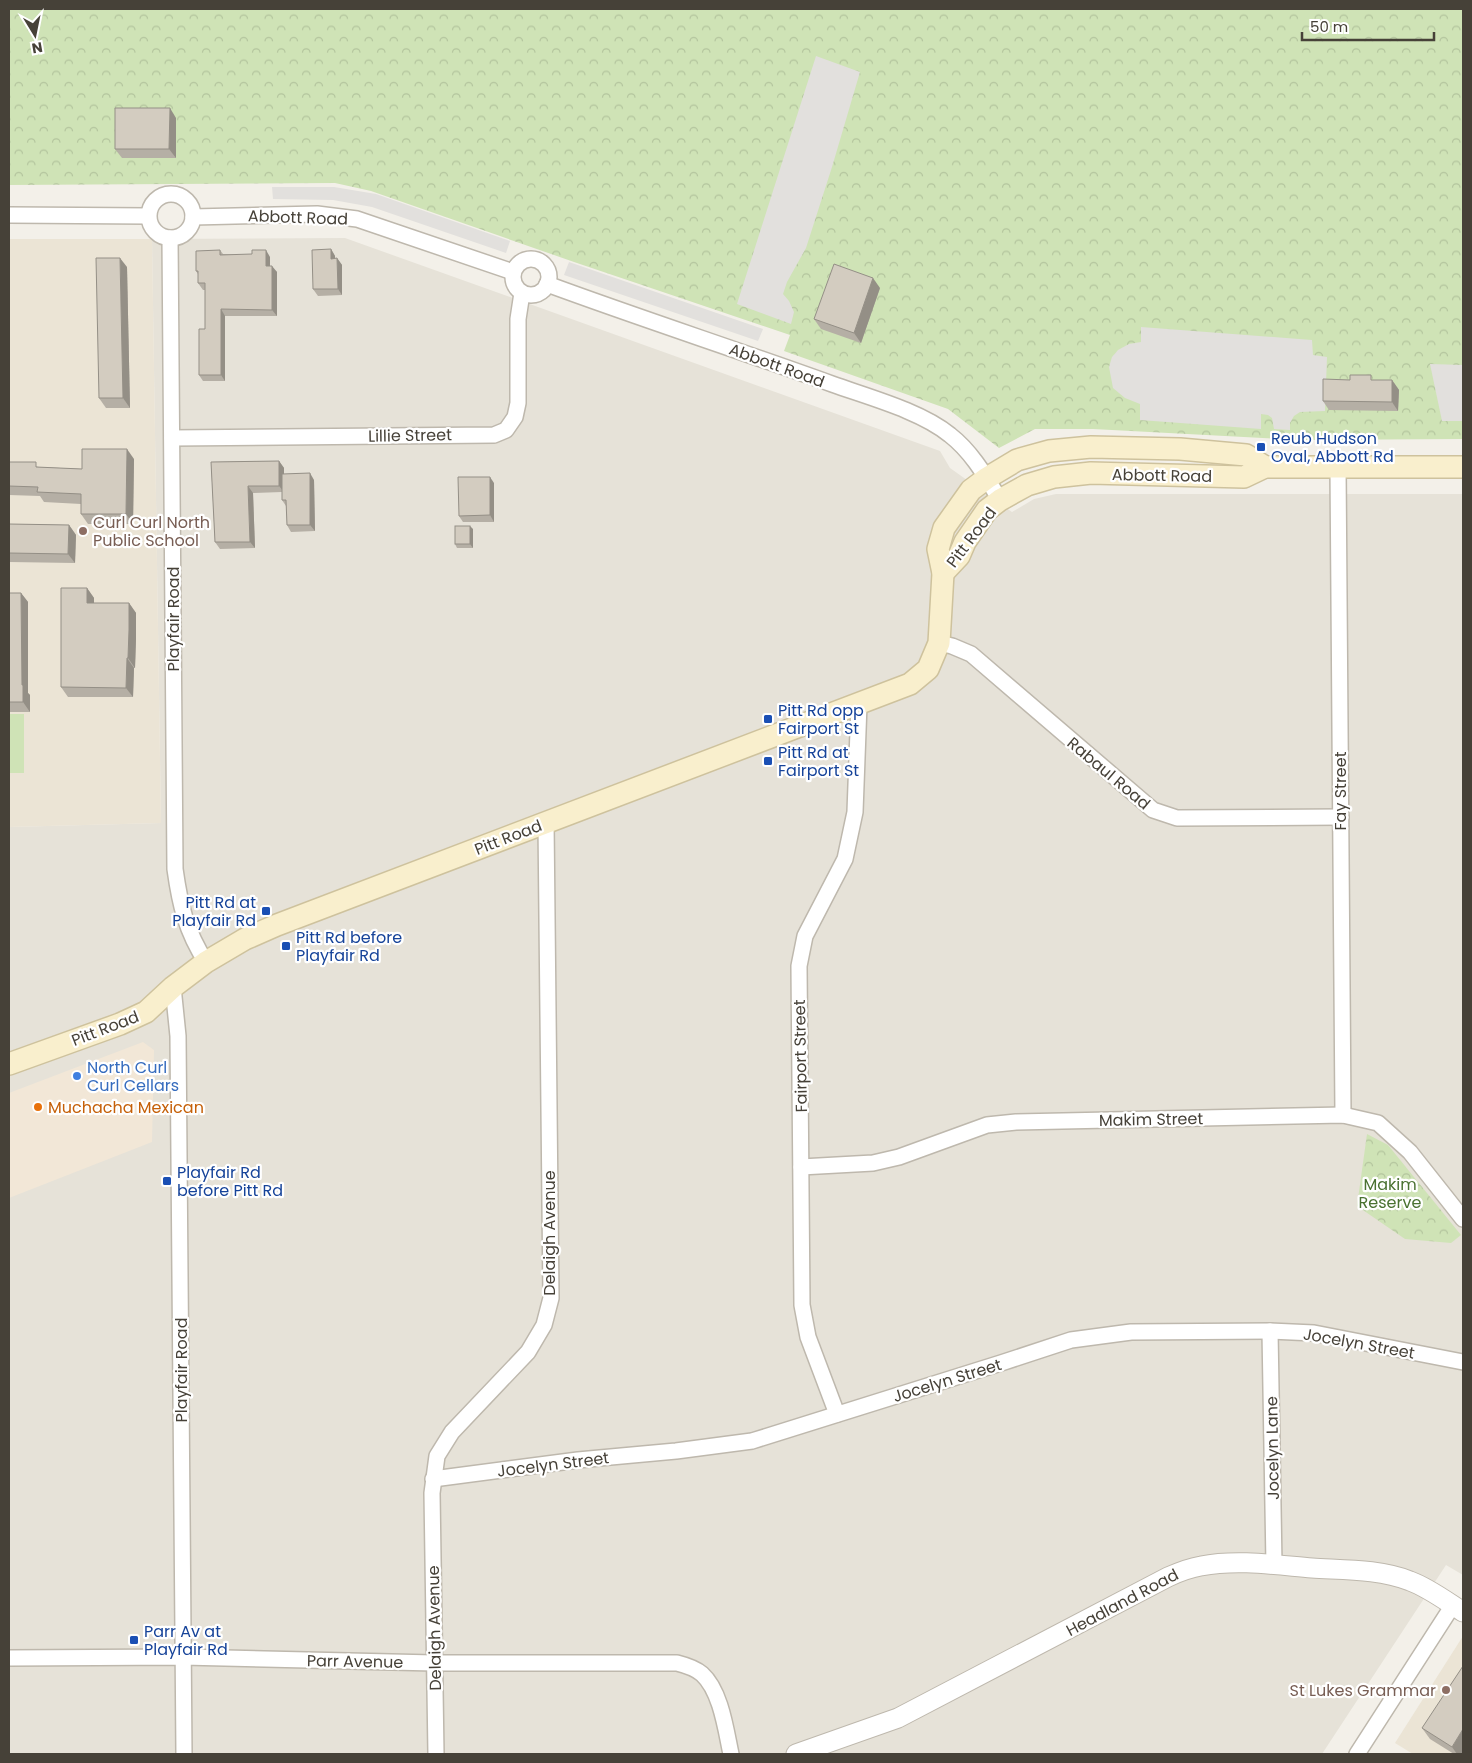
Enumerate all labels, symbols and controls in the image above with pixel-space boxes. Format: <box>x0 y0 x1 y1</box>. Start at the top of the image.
north arrow <box>10 10 60 60</box>
scale bar <box>1302 10 1434 42</box>
text: 50 m <box>1310 16 1348 37</box>
text: N <box>30 37 44 59</box>
street label: Abbott Road <box>248 204 348 231</box>
street label: Abbott Road <box>726 338 828 393</box>
street label: Lillie Street <box>368 423 452 448</box>
place label: Reub Hudson Oval, Abbott Rd <box>1271 427 1394 468</box>
marker: Reub Hudson Oval, Abbott Rd <box>1255 441 1267 453</box>
street label: Abbott Road <box>1112 463 1212 488</box>
street label: Pitt Road <box>941 502 1002 572</box>
place label: Curl Curl North Public School <box>93 511 210 552</box>
marker: Curl Curl North Public School <box>77 525 89 537</box>
street label: Playfair Road <box>162 567 185 671</box>
place label: Pitt Rd opp Fairport St <box>778 699 864 740</box>
marker: Pitt Rd opp Fairport St <box>762 713 774 725</box>
street label: Rabaul Road <box>1062 732 1155 815</box>
place label: Pitt Rd at Fairport St <box>778 741 859 782</box>
street label: Fay Street <box>1329 751 1352 831</box>
marker: Pitt Rd at Fairport St <box>762 755 774 767</box>
street label: Pitt Road <box>471 814 545 861</box>
place label: Pitt Rd at Playfair Rd <box>172 891 256 932</box>
marker: Pitt Rd at Playfair Rd <box>260 905 272 917</box>
place label: Pitt Rd before Playfair Rd <box>296 926 402 967</box>
marker: Pitt Rd before Playfair Rd <box>280 940 292 952</box>
street label: Fairport Street <box>788 999 813 1113</box>
street label: Pitt Road <box>68 1005 142 1052</box>
place label: North Curl Curl Cellars <box>87 1056 179 1097</box>
marker: North Curl Curl Cellars <box>71 1070 83 1082</box>
place label: Muchacha Mexican <box>48 1096 204 1119</box>
marker: Muchacha Mexican <box>32 1101 44 1113</box>
street label: Makim Street <box>1099 1107 1204 1132</box>
place label: Playfair Rd before Pitt Rd <box>177 1161 283 1202</box>
street label: Delaigh Avenue <box>538 1170 561 1296</box>
park label: Makim Reserve <box>1359 1173 1421 1214</box>
marker: Playfair Rd before Pitt Rd <box>161 1175 173 1187</box>
street label: Playfair Road <box>170 1318 193 1422</box>
street label: Jocelyn Street <box>1301 1322 1417 1365</box>
street label: Jocelyn Street <box>890 1353 1005 1408</box>
street label: Jocelyn Lane <box>1260 1396 1285 1500</box>
street label: Jocelyn Street <box>496 1446 611 1483</box>
street label: Headland Road <box>1062 1563 1183 1642</box>
street label: Delaigh Avenue <box>422 1565 447 1691</box>
place label: Parr Av at Playfair Rd <box>144 1620 228 1661</box>
marker: Parr Av at Playfair Rd <box>128 1634 140 1646</box>
street label: Parr Avenue <box>307 1649 403 1674</box>
place label: St Lukes Grammar <box>1290 1679 1436 1702</box>
marker: St Lukes Grammar <box>1440 1684 1452 1696</box>

